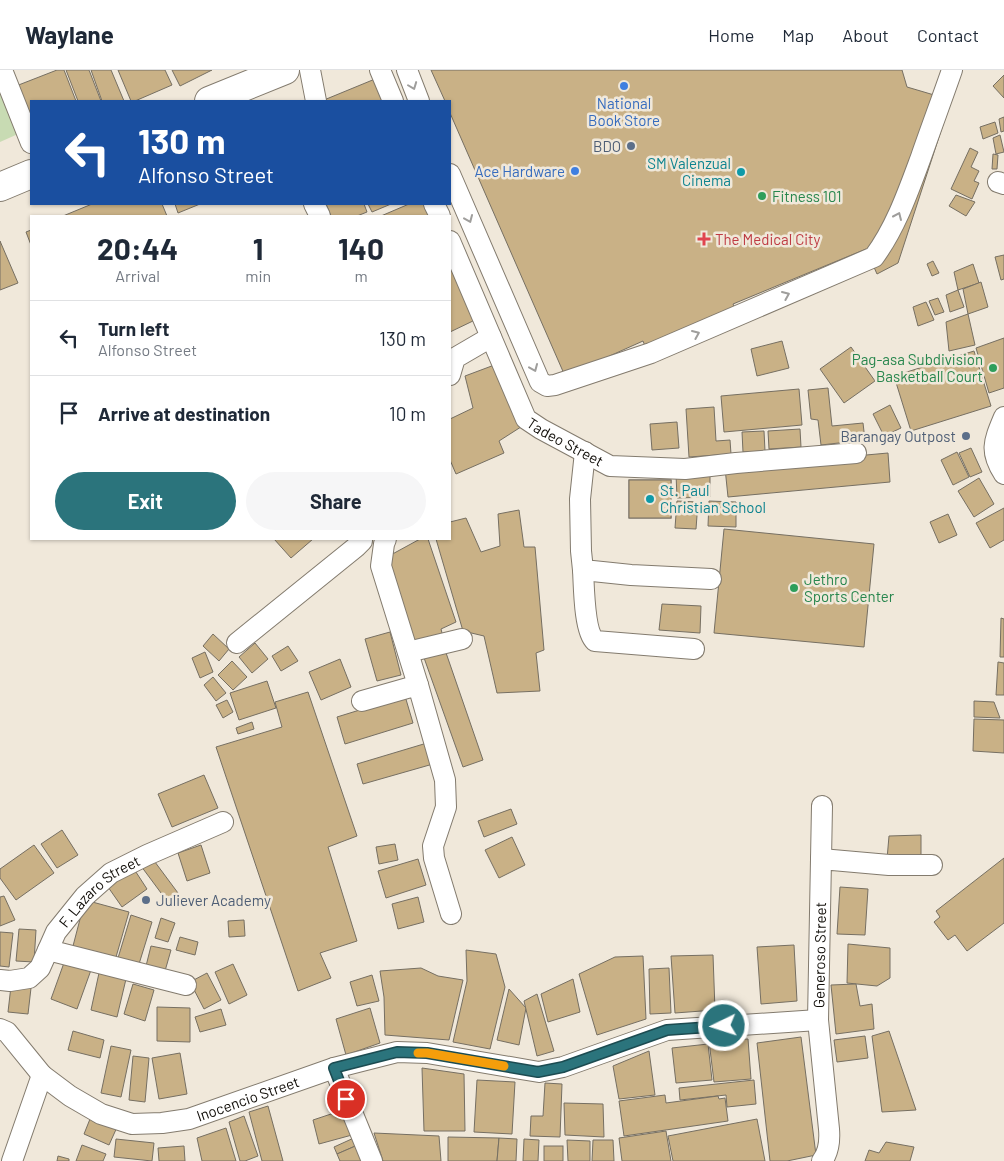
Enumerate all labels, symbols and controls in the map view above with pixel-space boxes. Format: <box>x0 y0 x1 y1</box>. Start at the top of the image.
text: Waylane <box>25 20 114 49</box>
text: Home <box>708 24 754 46</box>
text: Map <box>782 24 814 46</box>
text: About <box>842 24 889 46</box>
text: Contact <box>917 24 979 46</box>
marker: National Book Store <box>618 80 630 92</box>
one-way arrow <box>407 81 417 89</box>
place label: National Book Store <box>588 94 660 129</box>
text: 130 m <box>138 119 225 161</box>
icon: left <box>55 120 120 185</box>
place label: BDO <box>593 137 621 155</box>
marker: BDO <box>625 140 637 152</box>
place label: SM Valenzual Cinema <box>647 154 731 189</box>
text: Alfonso Street <box>138 161 274 187</box>
place label: Ace Hardware <box>475 162 565 180</box>
marker: Ace Hardware <box>569 165 581 177</box>
marker: SM Valenzual Cinema <box>735 166 747 178</box>
place label: Fitness 101 <box>772 187 841 205</box>
marker: Fitness 101 <box>756 190 768 202</box>
one-way arrow <box>892 212 903 221</box>
one-way arrow <box>463 214 474 223</box>
text: 20:44 <box>97 230 178 266</box>
text: 1 <box>253 230 263 266</box>
text: 140 <box>338 230 384 266</box>
place label: The Medical City <box>715 230 821 248</box>
marker: The Medical City <box>697 232 711 246</box>
text: Arrival <box>115 266 160 285</box>
text: min <box>245 266 271 285</box>
text: m <box>354 266 368 285</box>
one-way arrow <box>781 291 790 302</box>
text: Turn left <box>98 317 169 340</box>
icon: left <box>55 324 83 352</box>
text: 130 m <box>379 327 426 350</box>
one-way arrow <box>691 329 700 340</box>
text: Alfonso Street <box>98 340 197 359</box>
place label: Pag-asa Subdivision Basketball Court <box>852 350 983 385</box>
marker: Pag-asa Subdivision Basketball Court <box>987 362 999 374</box>
one-way arrow <box>527 363 538 372</box>
icon: arrive <box>55 399 83 427</box>
text: Arrive at destination <box>98 402 270 425</box>
text: 10 m <box>389 402 426 425</box>
street label: Tadeo Street <box>524 413 607 470</box>
place label: Barangay Outpost <box>840 427 956 445</box>
marker: Barangay Outpost <box>960 430 972 442</box>
button: Exit <box>55 472 236 530</box>
button: Share <box>246 472 426 530</box>
place label: St. Paul Christian School <box>660 481 766 516</box>
marker: St. Paul Christian School <box>644 493 656 505</box>
place label: Jethro Sports Center <box>804 570 895 605</box>
marker: Jethro Sports Center <box>788 582 800 594</box>
street label: F. Lazaro Street <box>55 851 143 931</box>
place label: Juliever Academy <box>156 891 271 909</box>
marker: Juliever Academy <box>140 894 152 906</box>
street label: Generoso Street <box>809 902 829 1008</box>
position arrow <box>697 999 749 1051</box>
street label: Inocencio Street <box>194 1072 301 1125</box>
pin <box>325 1078 367 1120</box>
icon: arrive <box>332 1085 360 1113</box>

